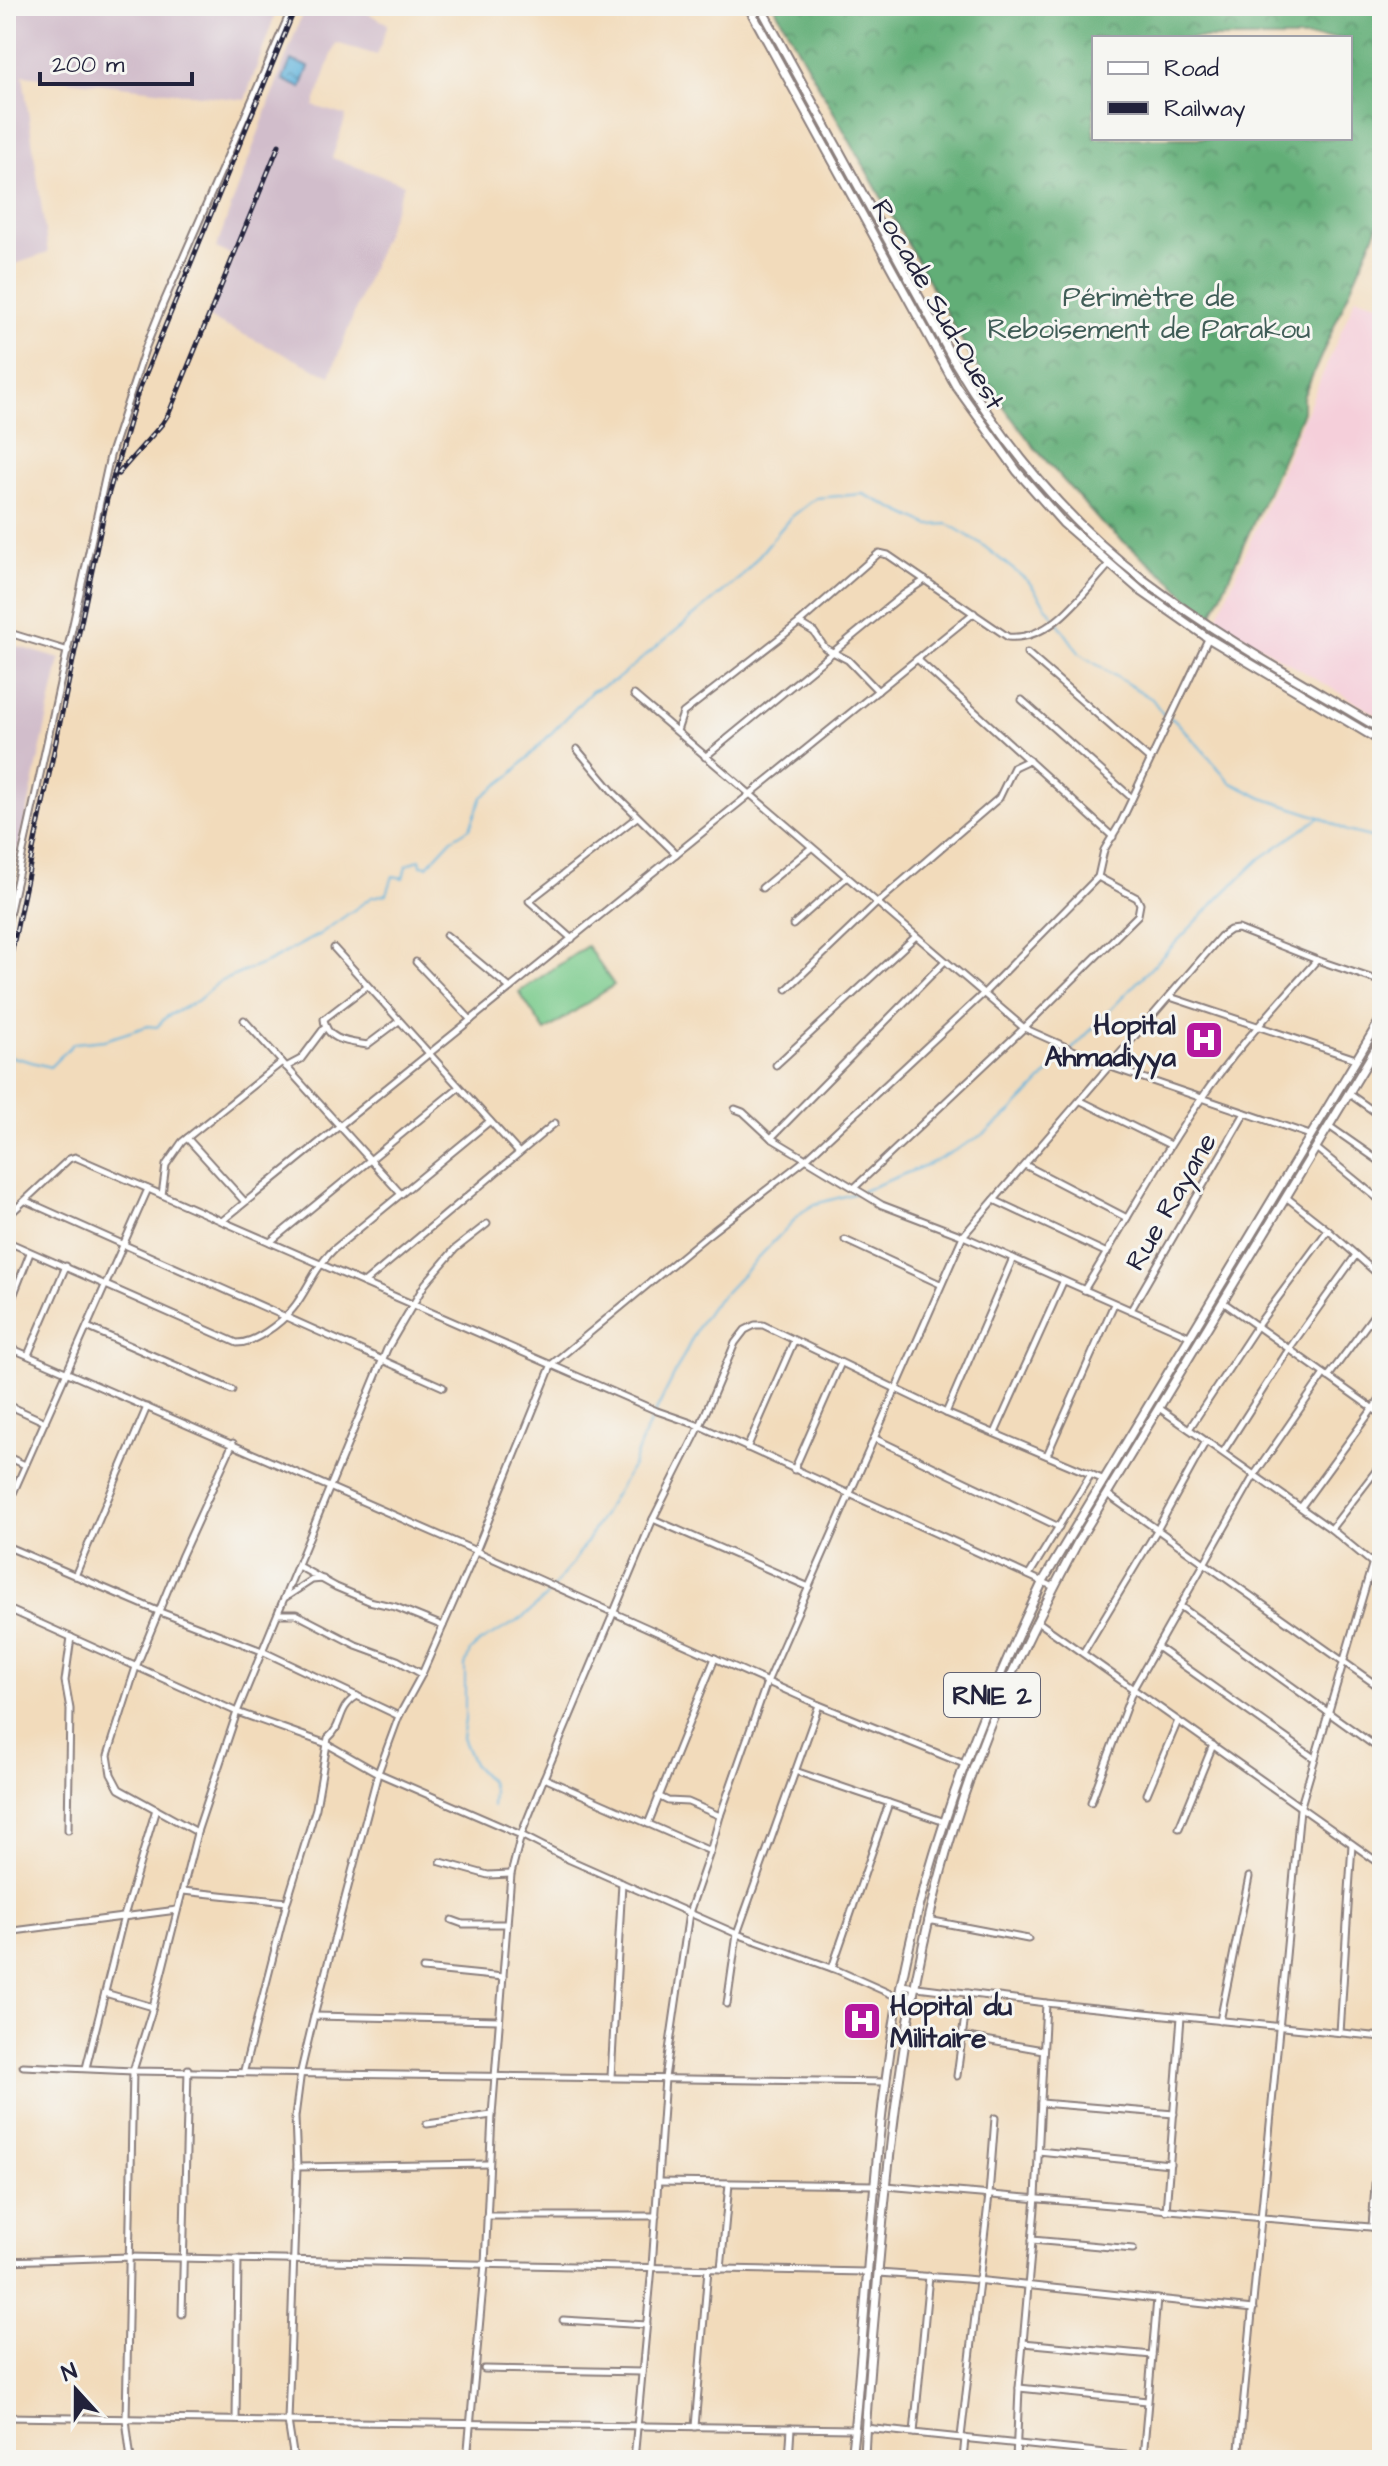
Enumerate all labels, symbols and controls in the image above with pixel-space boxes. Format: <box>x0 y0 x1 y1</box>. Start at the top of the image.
scale bar <box>40 36 192 86</box>
legend <box>1092 36 1352 140</box>
text: 200 m <box>52 48 125 82</box>
text: Road <box>1164 52 1219 86</box>
text: Railway <box>1164 92 1246 127</box>
street label: Rocade Sud-Ouest <box>862 192 1014 418</box>
park label: Périmètre de Reboisement de Parakou <box>987 278 1311 349</box>
place label: Hopital Ahmadiyya <box>1045 1006 1177 1080</box>
hospital icon: Hopital Ahmadiyya <box>1183 1019 1225 1061</box>
street label: Rue Rayane <box>1116 1126 1228 1279</box>
road number: RNIE 2 <box>944 1673 1040 1717</box>
place label: Hopital du Militaire <box>890 1987 1012 2058</box>
hospital icon: Hopital du Militaire <box>841 2000 883 2042</box>
north arrow <box>36 2350 116 2430</box>
text: N <box>57 2356 82 2390</box>

